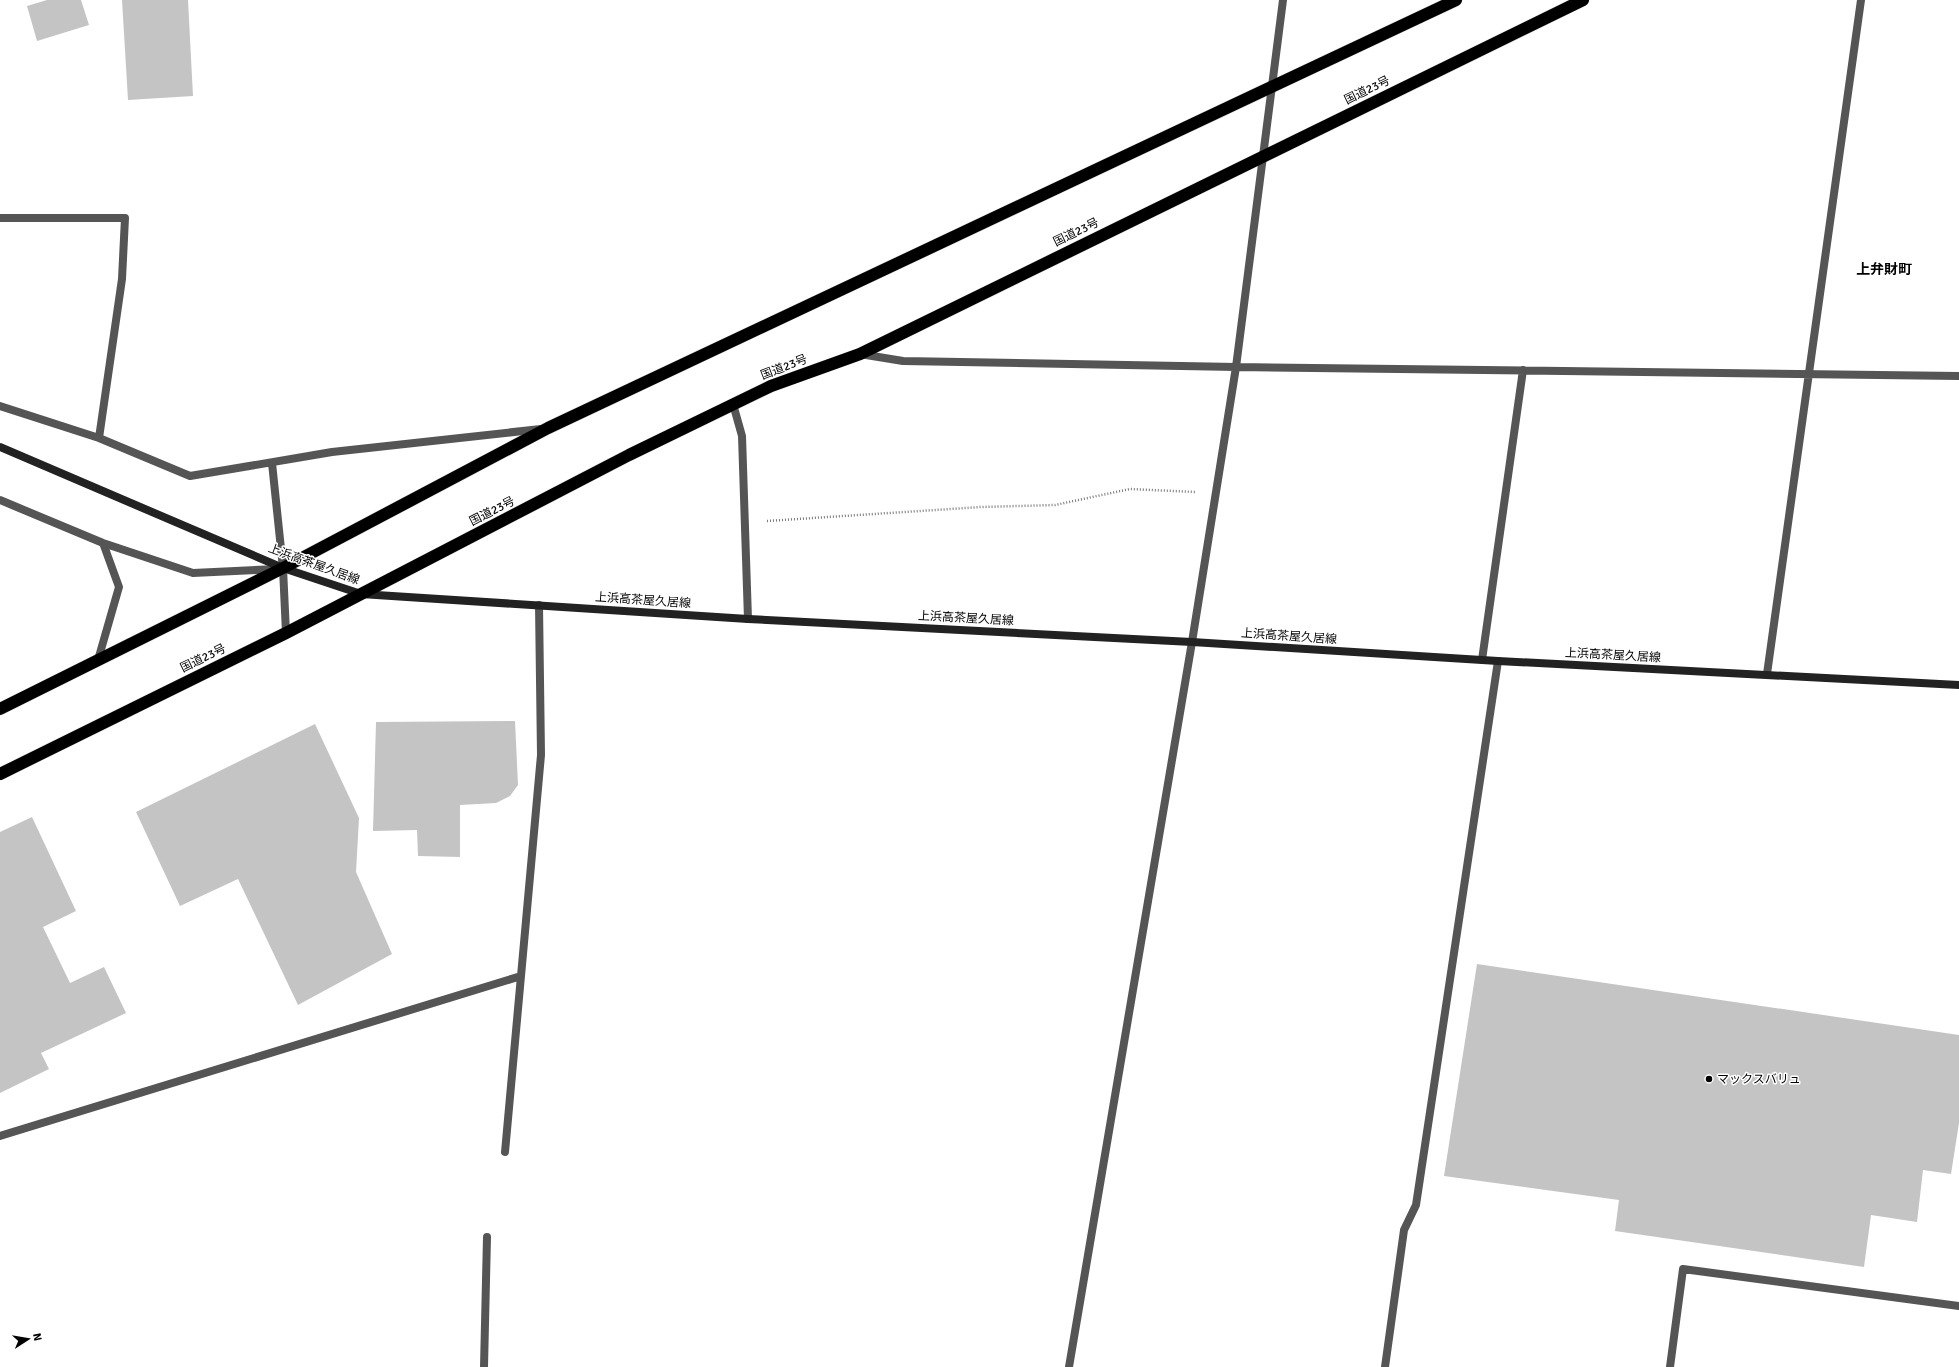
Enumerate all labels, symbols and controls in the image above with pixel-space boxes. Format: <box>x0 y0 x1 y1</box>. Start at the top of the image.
street label: 国道23号 <box>1342 73 1393 108</box>
street label: 国道23号 <box>1051 215 1102 250</box>
district label: 上弁財町 <box>1856 261 1912 278</box>
street label: 国道23号 <box>759 352 810 383</box>
street label: 国道23号 <box>467 494 517 529</box>
street label: 上浜高茶屋久居線 <box>266 541 362 588</box>
street label: 上浜高茶屋久居線 <box>595 590 691 611</box>
street label: 上浜高茶屋久居線 <box>918 608 1014 629</box>
street label: 上浜高茶屋久居線 <box>1241 626 1337 647</box>
street label: 国道23号 <box>178 641 229 676</box>
street label: 上浜高茶屋久居線 <box>1565 645 1661 666</box>
place label: マックスバリュ <box>1717 1072 1801 1087</box>
marker: マックスバリュ <box>1704 1074 1714 1084</box>
north arrow <box>8 1319 48 1359</box>
text: N <box>30 1332 44 1342</box>

